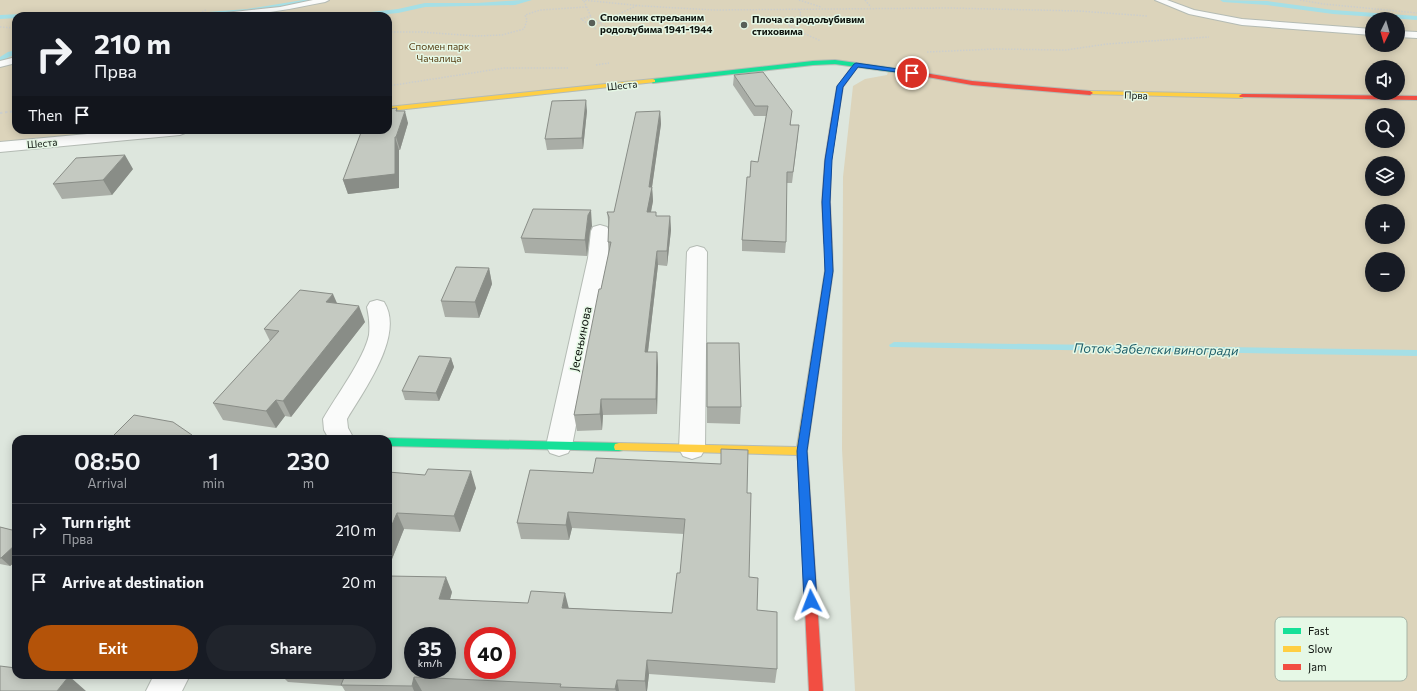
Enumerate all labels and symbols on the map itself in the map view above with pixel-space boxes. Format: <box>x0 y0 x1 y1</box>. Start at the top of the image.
place label: Споменик стрељаним родољубима 1941-1944 <box>600 11 712 35</box>
north arrow <box>1365 12 1405 52</box>
place label: Плоча са родољубивим стиховима <box>752 13 865 37</box>
marker: Споменик стрељаним родољубима 1941-1944 <box>587 18 597 28</box>
marker: Плоча са родољубивим стиховима <box>739 20 749 30</box>
park label: Спомен парк Чачалица <box>409 40 470 64</box>
pin <box>895 56 929 90</box>
street label: Шеста <box>606 77 638 93</box>
street label: Прва <box>1124 89 1148 101</box>
street label: Шеста <box>26 136 58 150</box>
street label: Јесењинова <box>566 305 595 373</box>
water label: Поток Забелски виногради <box>1073 340 1239 358</box>
position arrow <box>790 580 832 622</box>
legend <box>1275 617 1407 681</box>
text: Fast <box>1308 624 1330 637</box>
speed limit sign: 40 <box>464 627 516 679</box>
text: Slow <box>1308 642 1333 655</box>
text: Jam <box>1308 660 1327 674</box>

